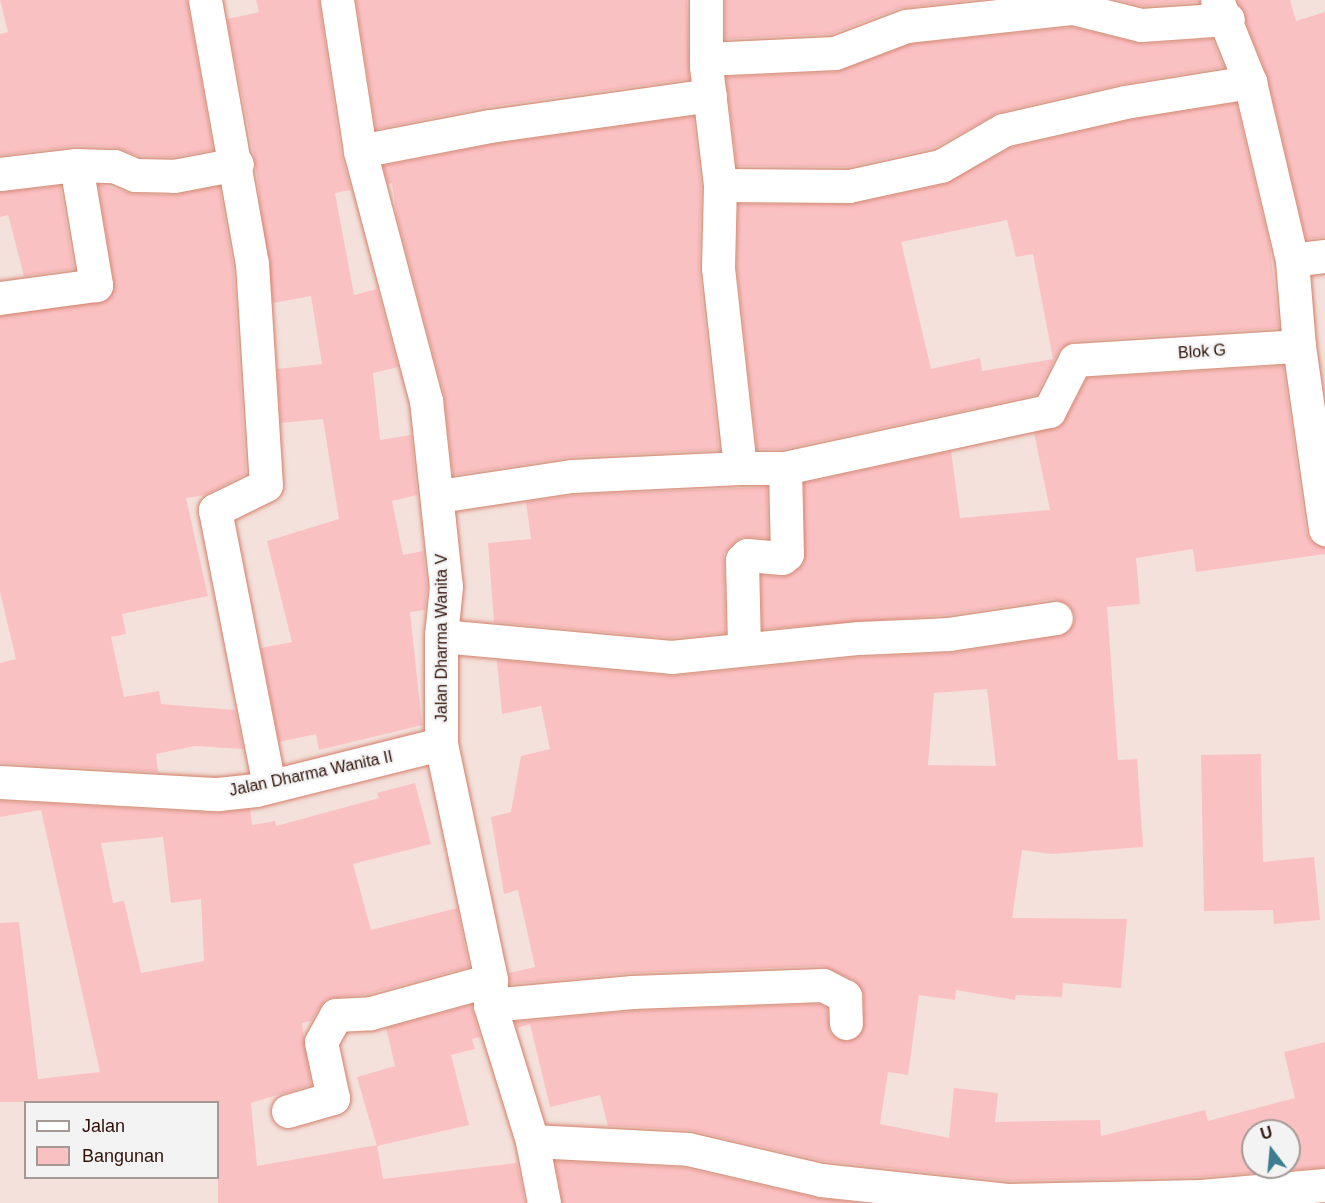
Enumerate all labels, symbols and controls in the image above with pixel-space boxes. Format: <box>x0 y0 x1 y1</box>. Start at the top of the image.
street label: Blok G <box>1177 341 1227 363</box>
street label: Jalan Dharma Wanita V <box>432 554 452 722</box>
street label: Jalan Dharma Wanita II <box>228 747 394 801</box>
legend <box>24 1101 219 1179</box>
text: Jalan <box>82 1116 125 1136</box>
north arrow <box>1241 1119 1301 1179</box>
text: U <box>1259 1123 1274 1143</box>
text: Bangunan <box>82 1146 164 1166</box>

